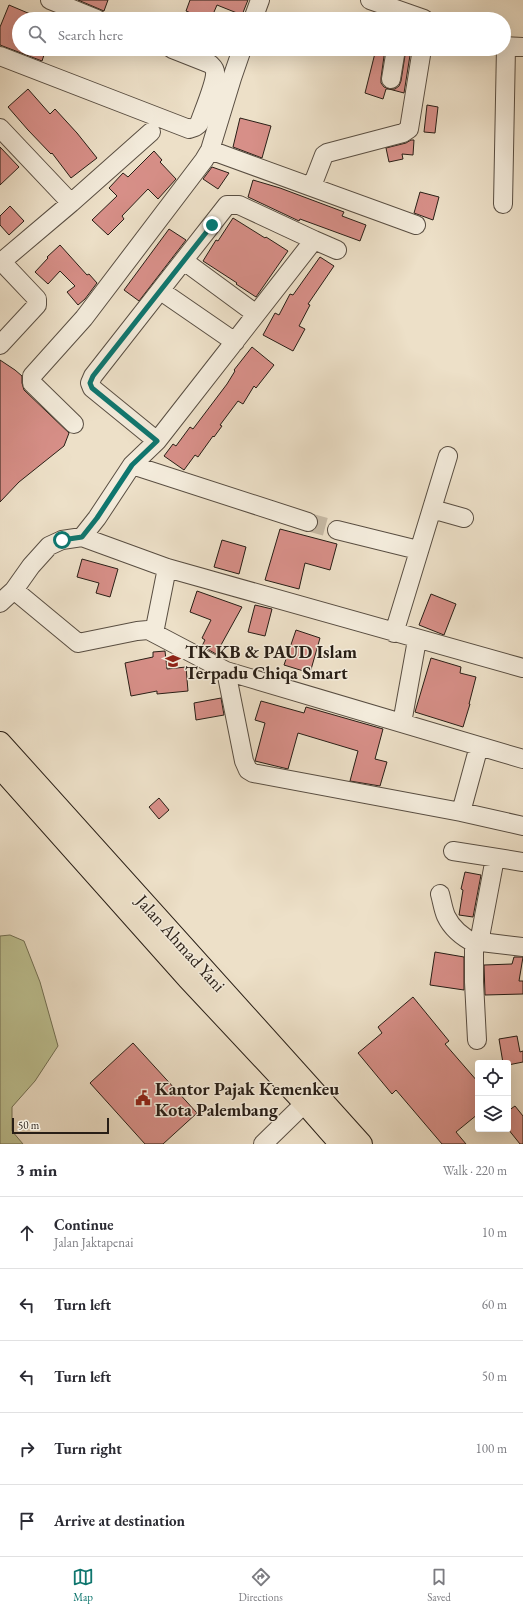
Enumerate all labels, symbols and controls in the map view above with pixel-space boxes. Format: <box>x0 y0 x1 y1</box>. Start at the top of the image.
search box <box>12 12 511 56</box>
icon: search <box>26 23 48 45</box>
text: Search here <box>58 25 123 44</box>
route end <box>203 216 221 234</box>
route start <box>53 531 71 549</box>
place label: TK KB & PAUD Islam Terpadu Chiqa Smart <box>185 640 358 684</box>
school or university icon: TK KB & PAUD Islam Terpadu Chiqa Smart <box>164 652 182 670</box>
street label: Jalan Ahmad Yani <box>130 888 231 997</box>
map controls <box>475 1060 511 1132</box>
button: locate <box>475 1060 511 1096</box>
place label: Kantor Pajak Kemenkeu Kota Palembang <box>155 1077 339 1121</box>
public building icon: Kantor Pajak Kemenkeu Kota Palembang <box>134 1089 152 1107</box>
button: layers <box>475 1096 511 1132</box>
scale bar <box>12 1116 109 1135</box>
text: 50 m <box>18 1118 39 1132</box>
text: 3 min <box>16 1159 57 1181</box>
text: Walk · 220 m <box>443 1162 507 1179</box>
text: Continue <box>54 1215 114 1234</box>
icon: ahead <box>16 1222 38 1244</box>
text: 10 m <box>482 1224 507 1241</box>
text: Jalan Jaktapenai <box>54 1234 133 1251</box>
icon: left <box>16 1294 38 1316</box>
text: Turn left <box>54 1295 111 1314</box>
text: 60 m <box>482 1296 507 1313</box>
icon: left <box>16 1366 38 1388</box>
text: Turn left <box>54 1367 111 1386</box>
text: 50 m <box>482 1368 507 1385</box>
icon: right <box>16 1438 38 1460</box>
text: Turn right <box>54 1439 122 1458</box>
text: 100 m <box>476 1440 507 1457</box>
icon: arrive <box>16 1510 38 1532</box>
text: Arrive at destination <box>54 1511 185 1530</box>
tab: Map <box>72 1566 94 1604</box>
tab: Directions <box>239 1566 283 1604</box>
tab: Saved <box>427 1566 451 1604</box>

